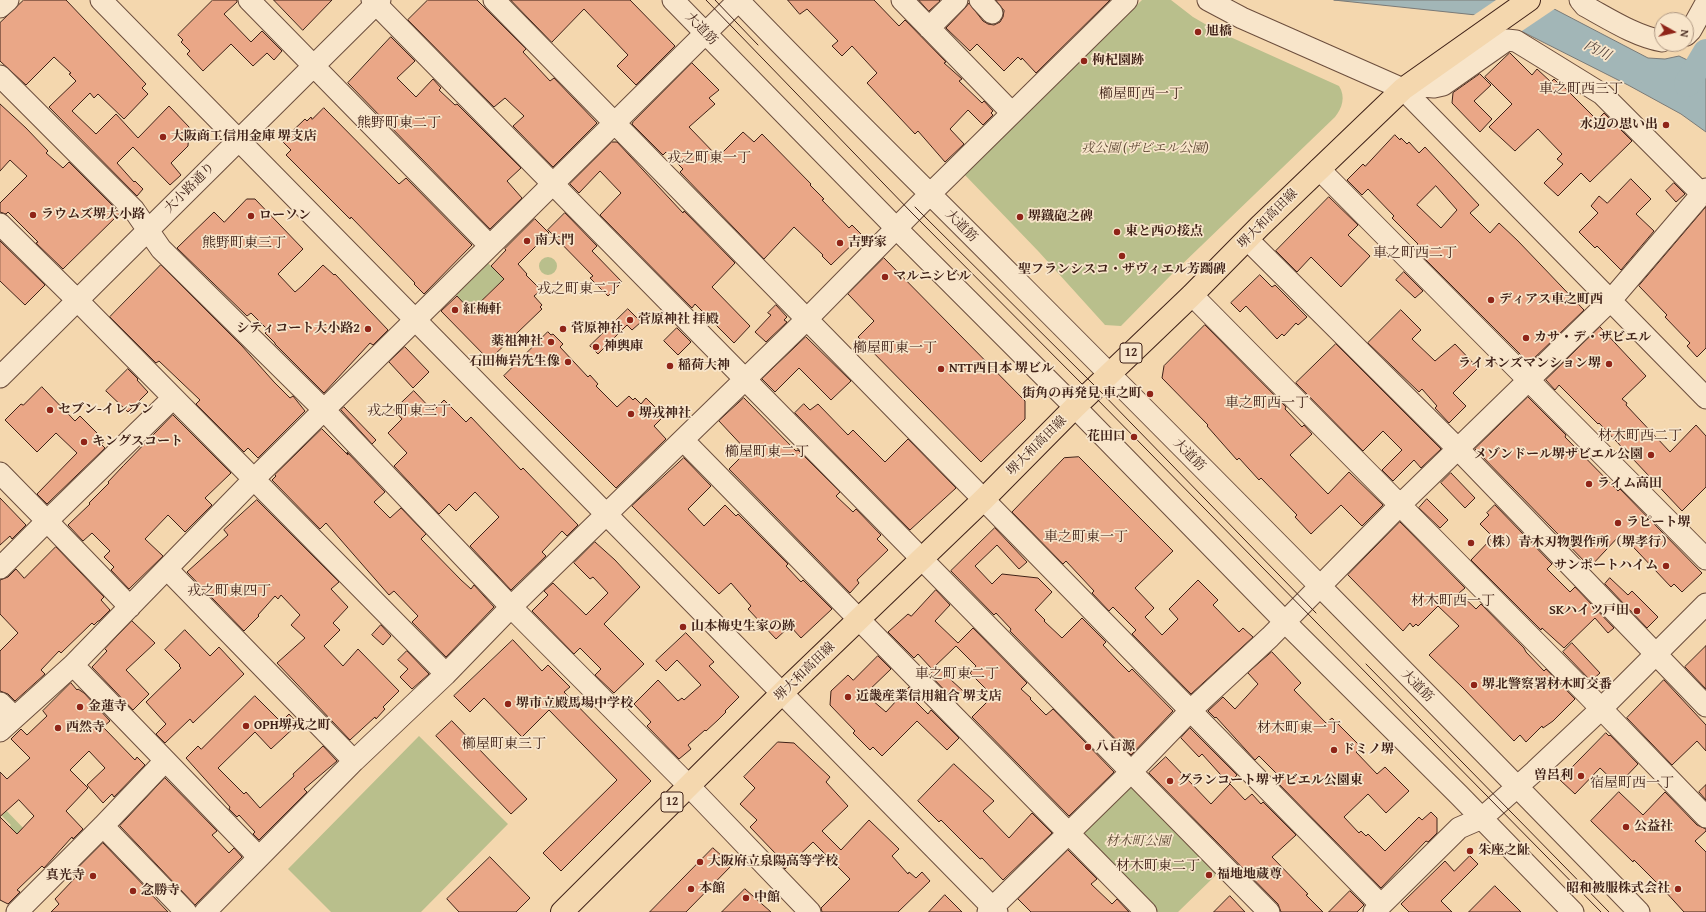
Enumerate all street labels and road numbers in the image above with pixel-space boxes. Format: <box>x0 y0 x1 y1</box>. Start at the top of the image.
street label: 大道筋 <box>682 10 720 48</box>
street label: 大小路通り <box>162 160 218 216</box>
street label: 堺大和高田線 <box>1235 186 1301 252</box>
street label: 大道筋 <box>942 207 980 245</box>
road number: 12 <box>1120 343 1142 363</box>
street label: 堺大和高田線 <box>1004 413 1070 479</box>
street label: 大道筋 <box>1170 436 1208 474</box>
street label: 堺大和高田線 <box>772 639 838 705</box>
street label: 大道筋 <box>1398 667 1436 705</box>
road number: 12 <box>661 792 683 812</box>

